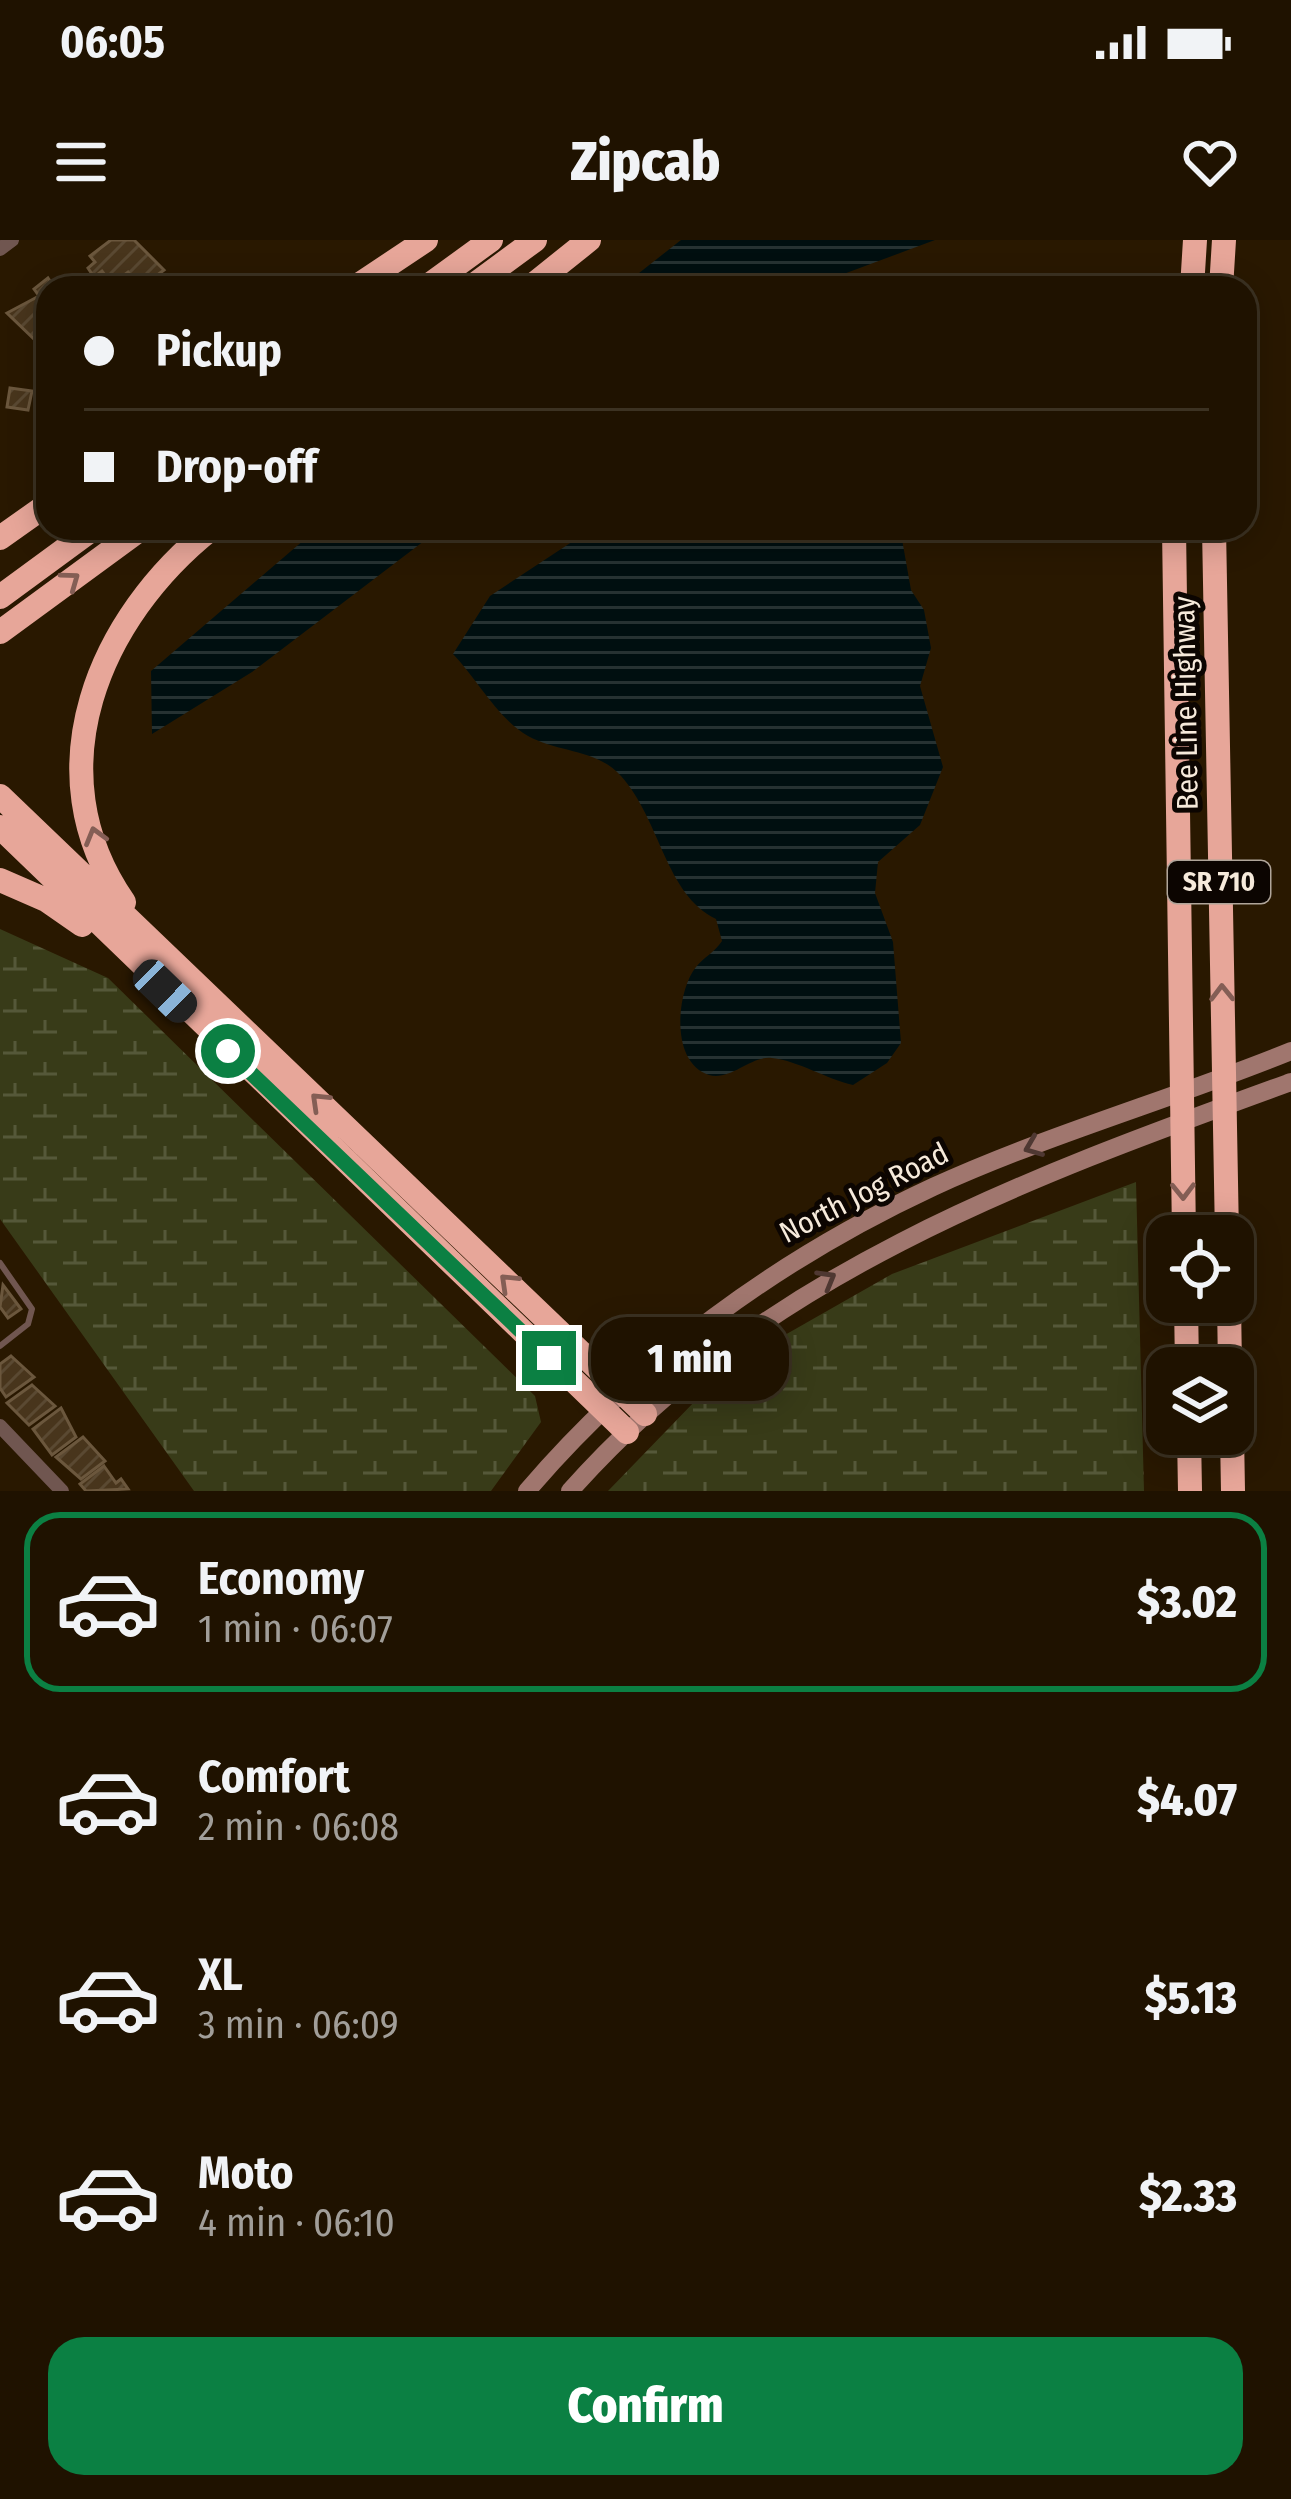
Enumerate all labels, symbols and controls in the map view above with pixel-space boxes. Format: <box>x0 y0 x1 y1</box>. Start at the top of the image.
text: 06:05 <box>60 15 165 69</box>
icon: menu <box>48 129 114 195</box>
icon: heart <box>1177 129 1243 195</box>
text: Zipcab <box>571 130 720 194</box>
text: Pickup <box>156 324 282 378</box>
text: Drop-off <box>156 440 317 494</box>
one-way arrow <box>58 572 79 594</box>
street label: Bee Line Highway <box>1166 595 1206 810</box>
one-way arrow <box>84 826 109 847</box>
road number: SR 710 <box>1168 861 1270 903</box>
car <box>127 953 203 1029</box>
one-way arrow <box>1209 983 1235 1002</box>
route start <box>201 1024 255 1078</box>
one-way arrow <box>311 1094 333 1116</box>
one-way arrow <box>1023 1133 1044 1158</box>
street label: North Jog Road <box>774 1135 954 1251</box>
one-way arrow <box>1170 1182 1196 1201</box>
map controls <box>1146 1215 1254 1455</box>
button: locate <box>1146 1215 1254 1323</box>
one-way arrow <box>815 1270 836 1293</box>
one-way arrow <box>500 1275 521 1297</box>
callout: 1 min <box>591 1316 789 1400</box>
route end <box>522 1331 576 1385</box>
text: 1 min <box>648 1336 732 1382</box>
button: layers <box>1146 1347 1254 1455</box>
icon: car <box>54 1548 162 1656</box>
text: Economy <box>198 1552 364 1606</box>
text: $3.02 <box>1137 1575 1237 1629</box>
text: 1 min · 06:07 <box>198 1606 393 1652</box>
icon: car <box>54 1746 162 1854</box>
text: Comfort <box>198 1750 350 1804</box>
text: $4.07 <box>1137 1773 1237 1827</box>
text: 2 min · 06:08 <box>198 1804 399 1850</box>
icon: car <box>54 1944 162 2052</box>
text: XL <box>198 1948 243 2002</box>
text: $5.13 <box>1145 1971 1237 2025</box>
text: 3 min · 06:09 <box>198 2002 399 2048</box>
icon: car <box>54 2142 162 2250</box>
text: Moto <box>198 2146 294 2200</box>
text: $2.33 <box>1139 2169 1237 2223</box>
text: 4 min · 06:10 <box>198 2200 395 2246</box>
button: Confirm <box>48 2337 1243 2475</box>

